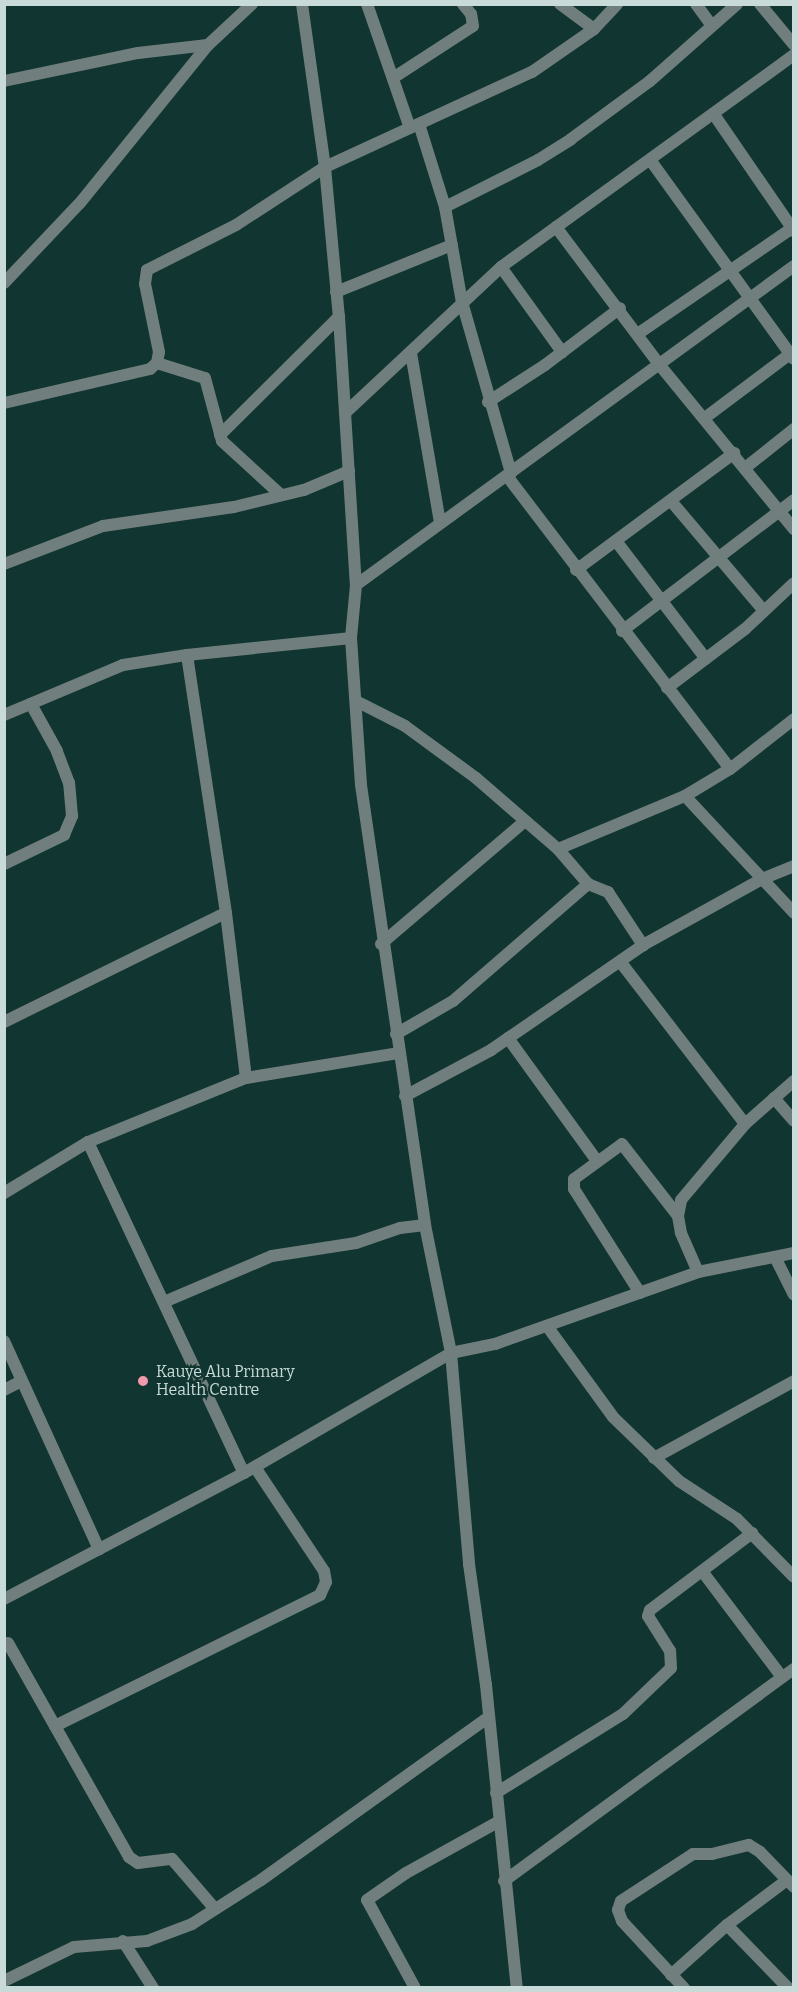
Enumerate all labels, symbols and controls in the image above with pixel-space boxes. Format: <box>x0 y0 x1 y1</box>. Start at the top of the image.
place label: Kauye Alu Primary Health Centre <box>156 1362 295 1400</box>
marker: Kauye Alu Primary Health Centre <box>134 1372 152 1390</box>

